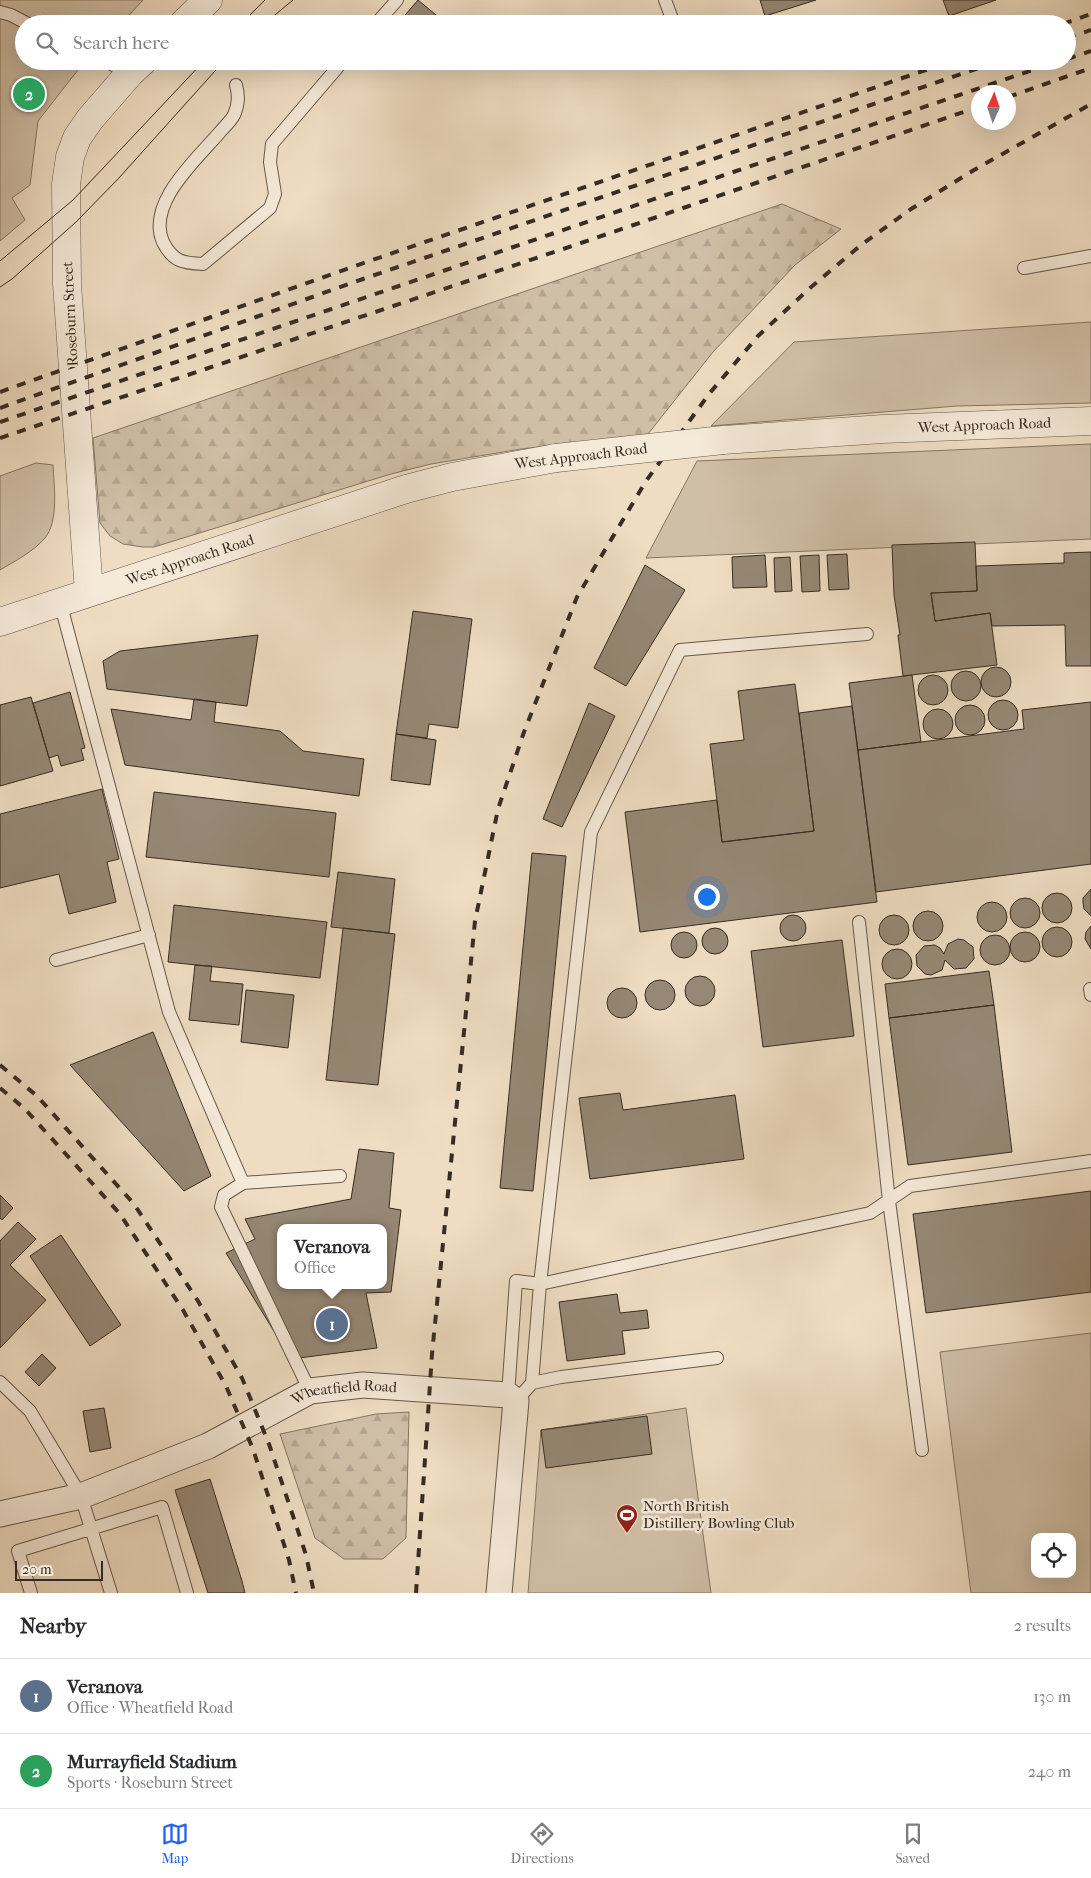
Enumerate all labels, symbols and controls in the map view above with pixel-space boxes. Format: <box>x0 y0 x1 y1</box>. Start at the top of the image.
search box <box>15 15 1076 70</box>
icon: search <box>33 29 61 57</box>
text: Search here <box>73 32 169 54</box>
pin: 2 <box>13 75 45 113</box>
north arrow <box>971 85 1016 130</box>
street label: Roseburn Street <box>58 260 82 367</box>
street label: West Approach Road <box>916 414 1053 437</box>
street label: West Approach Road <box>513 439 649 473</box>
street label: West Approach Road <box>123 530 257 589</box>
your location <box>694 884 720 910</box>
popup <box>277 1224 387 1289</box>
text: Veranova <box>294 1236 370 1258</box>
text: Office <box>294 1258 336 1277</box>
pin: 1 <box>316 1305 348 1343</box>
street label: Wheatfield Road <box>287 1376 398 1409</box>
place label: North British Distillery Bowling Club <box>643 1497 795 1532</box>
sports icon: North British Distillery Bowling Club <box>615 1503 639 1534</box>
map controls <box>1031 1533 1076 1578</box>
button: locate <box>1031 1533 1076 1578</box>
scale bar <box>15 1558 102 1581</box>
text: 20 m <box>22 1561 52 1578</box>
text: Nearby <box>20 1614 86 1638</box>
text: 2 results <box>1014 1616 1071 1635</box>
text: Veranova <box>67 1676 143 1698</box>
text: 1 <box>33 1687 39 1706</box>
text: 130 m <box>1033 1687 1071 1706</box>
text: Office · Wheatfield Road <box>67 1698 233 1717</box>
text: Murrayfield Stadium <box>67 1751 237 1773</box>
text: 2 <box>32 1762 40 1781</box>
text: 240 m <box>1028 1762 1071 1781</box>
text: Sports · Roseburn Street <box>67 1773 233 1792</box>
tab: Map <box>161 1820 189 1867</box>
tab: Directions <box>511 1820 574 1867</box>
tab: Saved <box>895 1820 930 1867</box>

